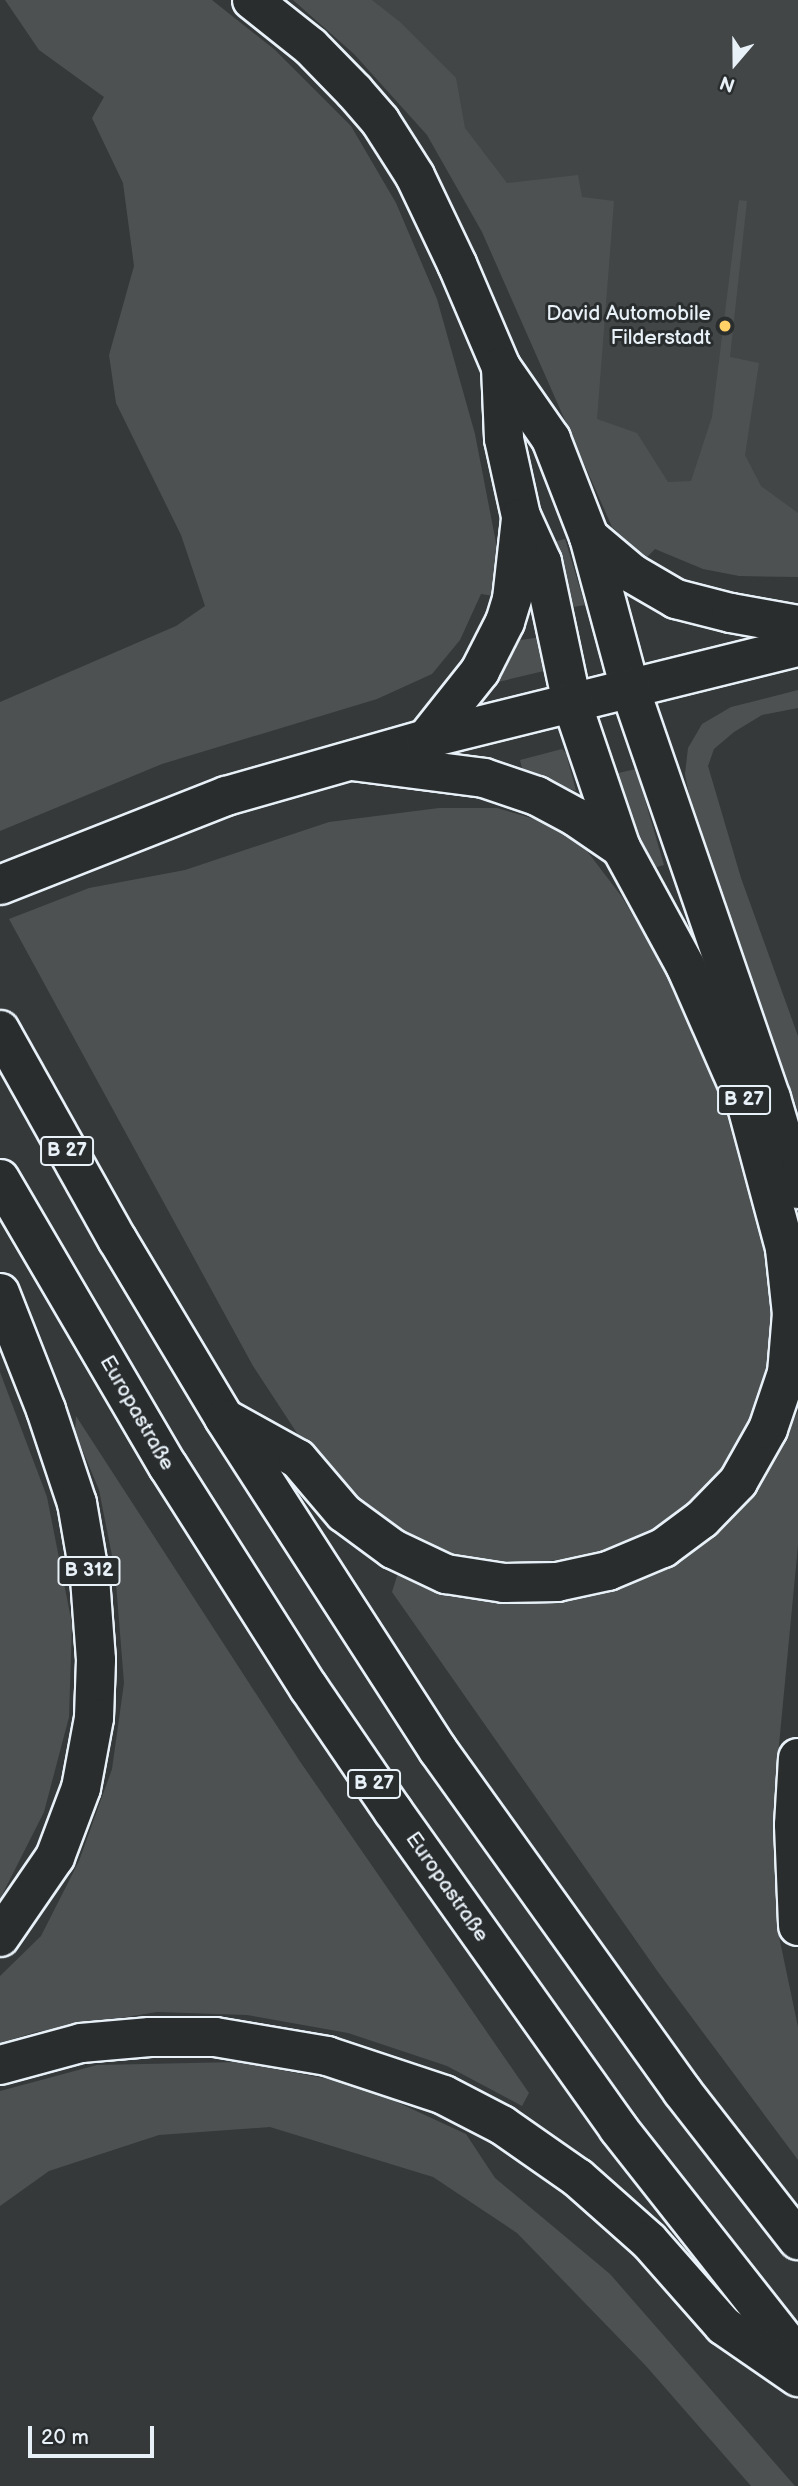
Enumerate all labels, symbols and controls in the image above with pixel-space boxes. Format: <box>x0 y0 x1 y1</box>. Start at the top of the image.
north arrow <box>700 28 770 98</box>
text: N <box>717 70 738 96</box>
place label: David Automobile Filderstadt <box>546 301 711 351</box>
marker: David Automobile Filderstadt <box>717 318 733 334</box>
road number: B 27 <box>716 1084 772 1116</box>
road number: B 27 <box>39 1135 95 1166</box>
street label: Europastraße <box>94 1351 180 1475</box>
road number: B 312 <box>56 1555 122 1586</box>
road number: B 27 <box>346 1768 402 1800</box>
street label: Europastraße <box>400 1827 494 1947</box>
scale bar <box>32 2412 158 2456</box>
text: 20 m <box>41 2425 89 2450</box>

